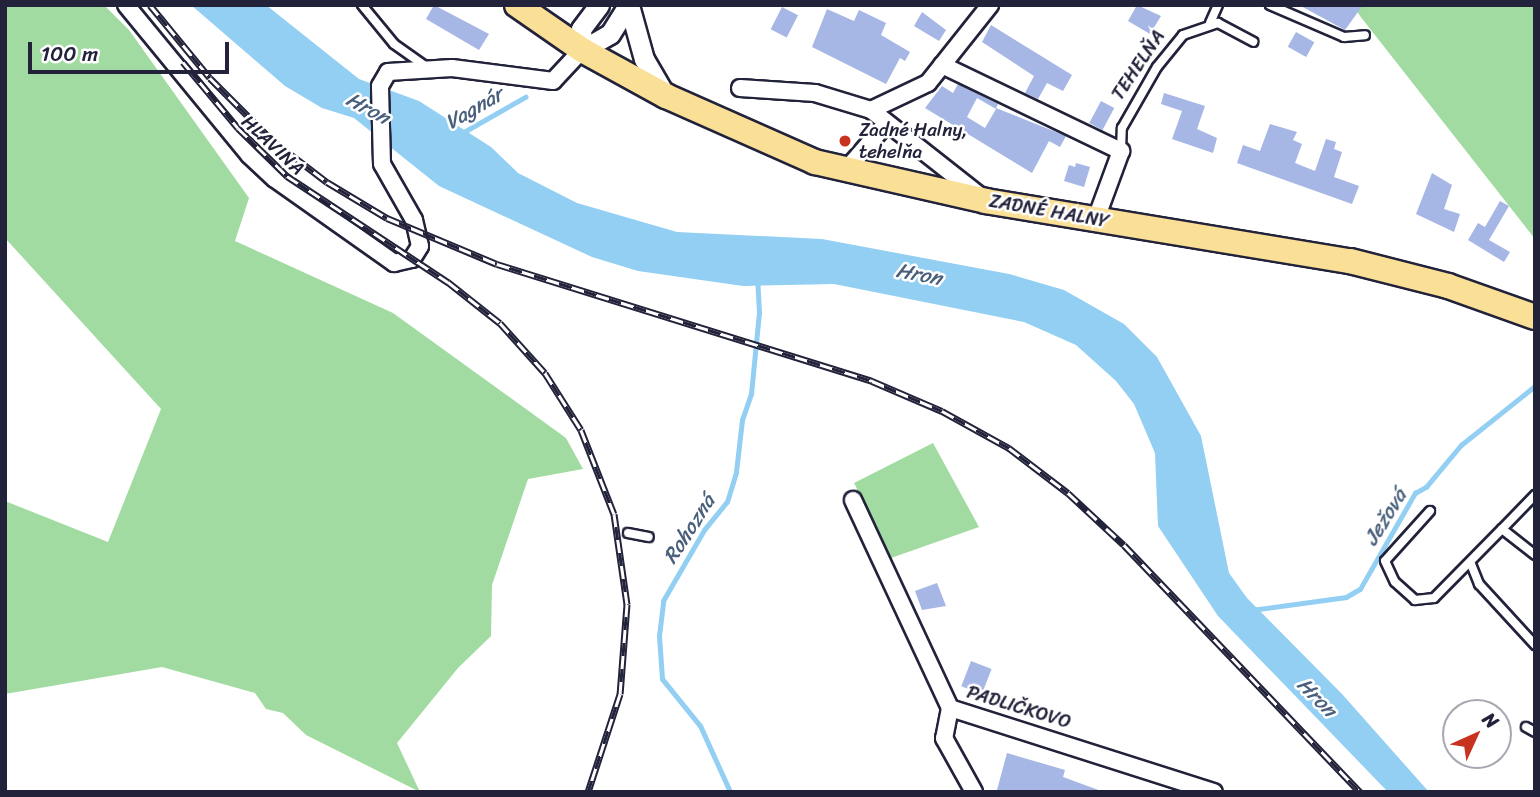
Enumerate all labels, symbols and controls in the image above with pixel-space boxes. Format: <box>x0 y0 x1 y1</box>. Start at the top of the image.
street label: TEHELŇA <box>1106 26 1170 104</box>
scale bar <box>32 28 233 72</box>
text: 100 m <box>41 35 98 73</box>
water label: Vagnár <box>441 81 507 135</box>
water label: Hron <box>342 86 394 130</box>
street label: HLAVINA <box>237 110 309 180</box>
place label: Zadné Halny, tehelňa <box>859 119 967 163</box>
marker: Zadné Halny, tehelňa <box>837 133 853 149</box>
street label: ZADNÉ HALNY <box>987 189 1111 233</box>
water label: Hron <box>894 257 944 291</box>
water label: Ježová <box>1358 484 1412 550</box>
water label: Rohozná <box>657 490 721 568</box>
water label: Hron <box>1292 672 1342 722</box>
street label: PADLIČKOVO <box>964 680 1074 734</box>
north arrow <box>1442 699 1512 769</box>
text: N <box>1474 704 1507 737</box>

